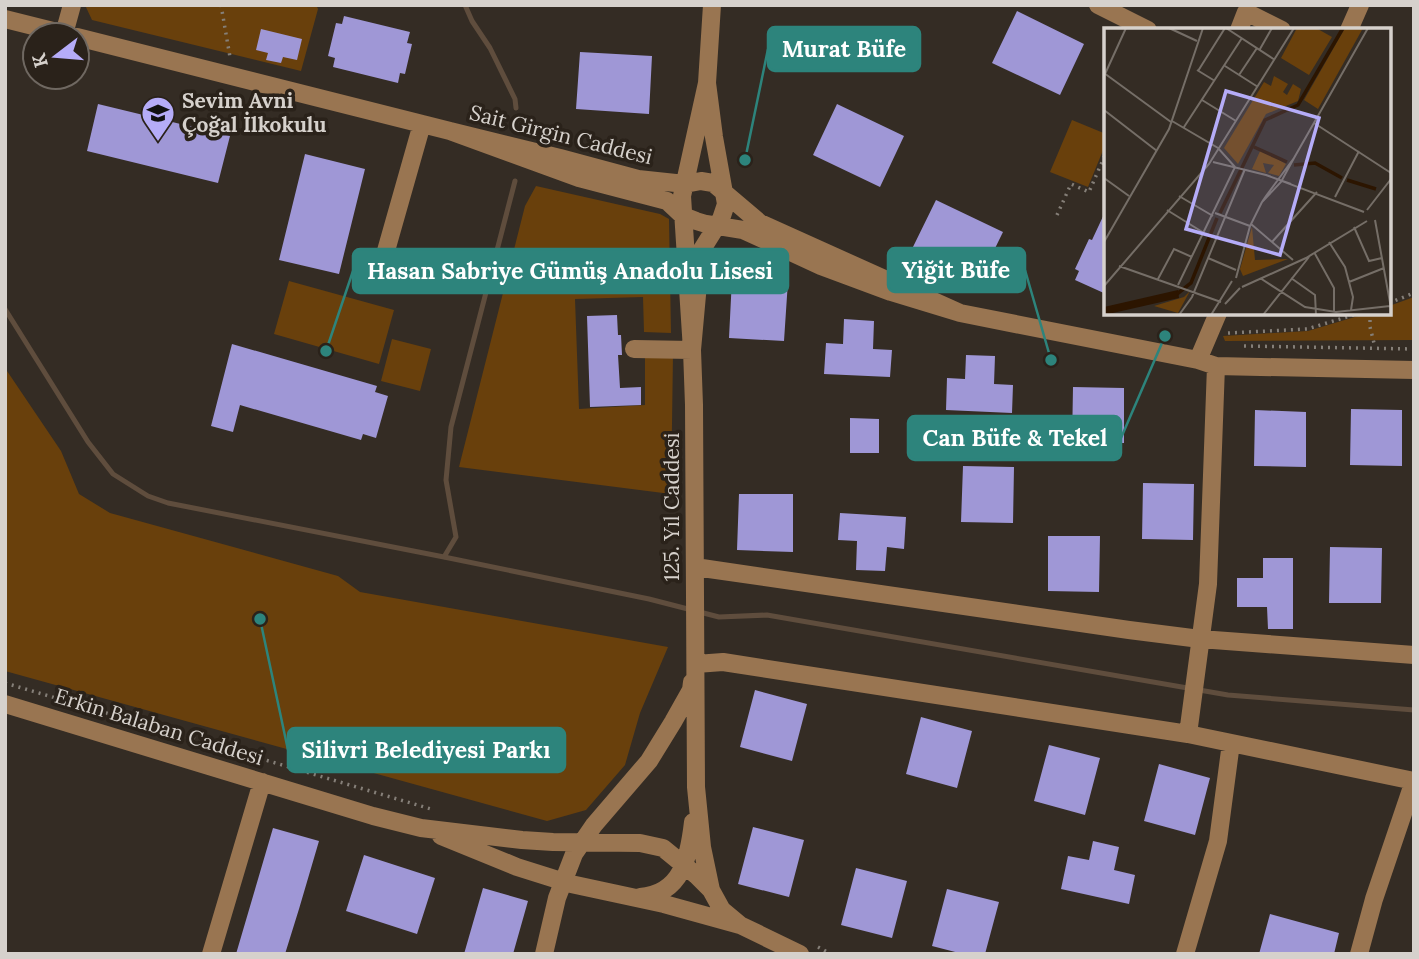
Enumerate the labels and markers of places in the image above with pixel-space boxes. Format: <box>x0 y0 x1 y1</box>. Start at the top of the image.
callout: Murat Büfe <box>768 27 920 71</box>
place label: Sevim Avni Çoğal İlkokulu <box>182 87 326 138</box>
school or university icon: Sevim Avni Çoğal İlkokulu <box>139 94 177 143</box>
callout: Yiğit Büfe <box>888 248 1025 292</box>
callout: Hasan Sabriye Gümüş Anadolu Lisesi <box>353 249 788 293</box>
callout: Can Büfe & Tekel <box>908 416 1121 460</box>
callout: Silivri Belediyesi Parkı <box>288 728 565 772</box>

